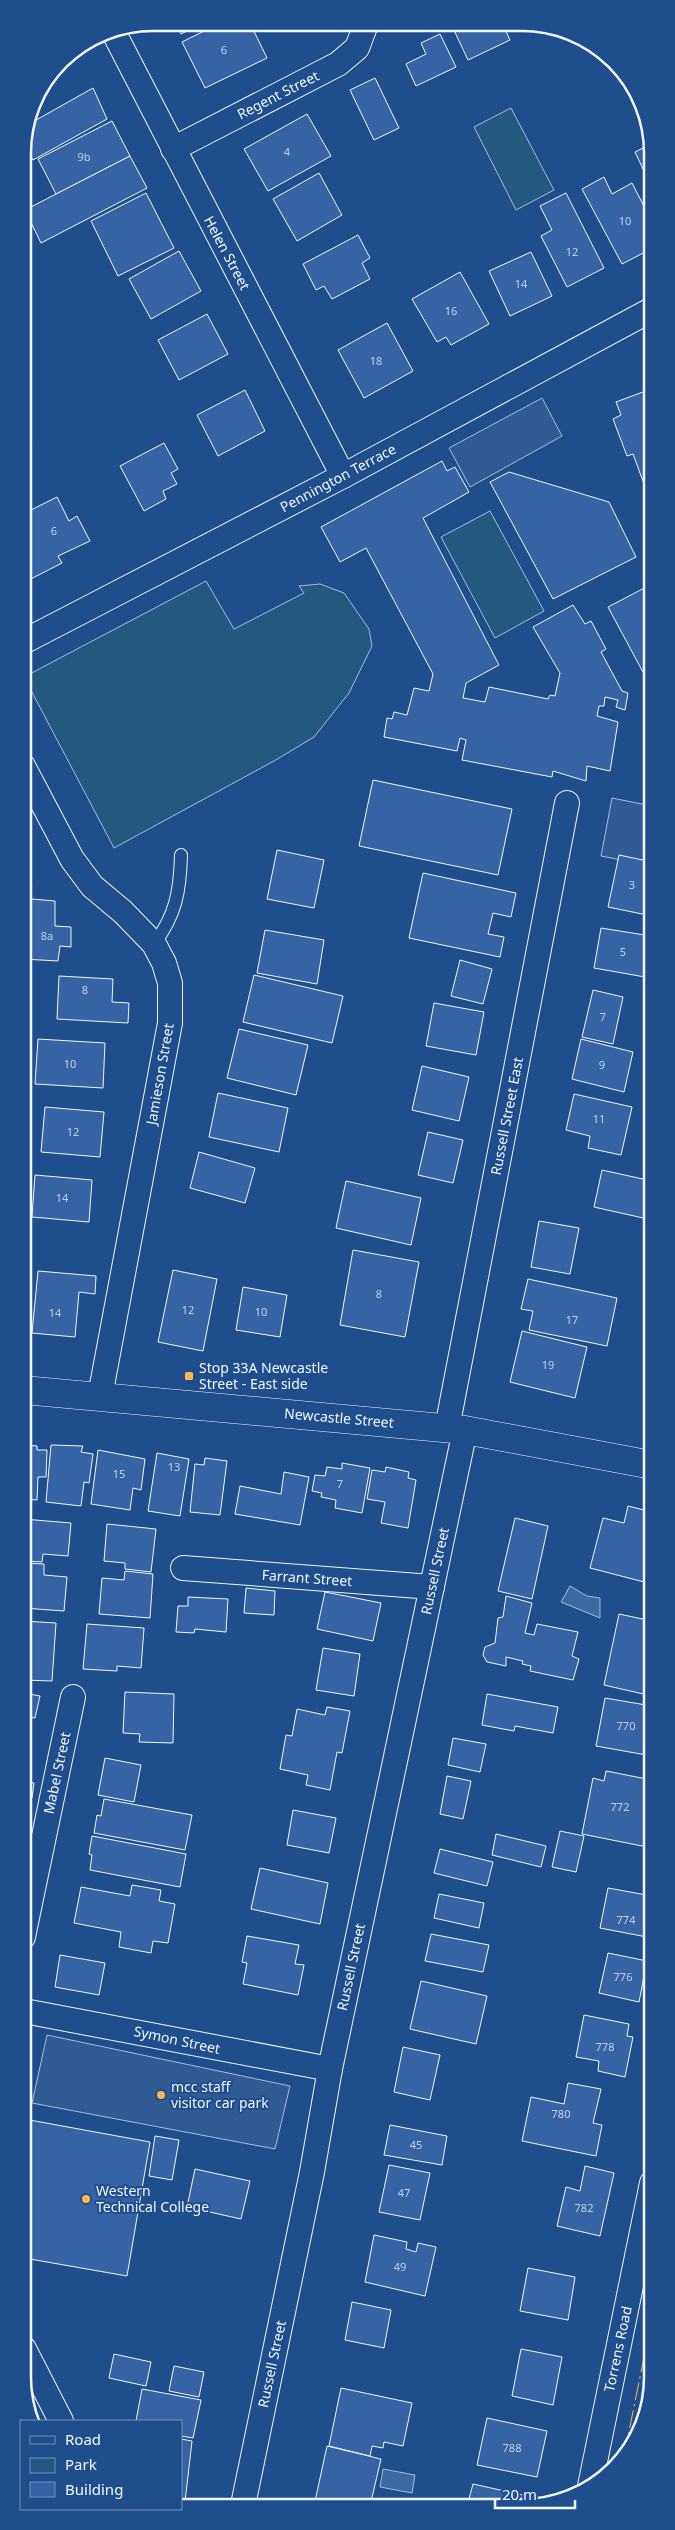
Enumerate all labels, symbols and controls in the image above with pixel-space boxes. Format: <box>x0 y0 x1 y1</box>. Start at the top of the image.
house number: 6 <box>221 42 227 57</box>
street label: Regent Street <box>234 66 322 123</box>
house number: 4 <box>284 144 291 159</box>
house number: 9b <box>77 149 91 164</box>
street label: Helen Street <box>200 212 255 293</box>
house number: 10 <box>619 213 631 228</box>
house number: 12 <box>566 244 578 259</box>
house number: 14 <box>515 276 528 291</box>
house number: 16 <box>445 303 457 318</box>
house number: 18 <box>370 353 382 368</box>
street label: Pennington Terrace <box>276 439 399 516</box>
house number: 6 <box>51 523 57 538</box>
house number: 3 <box>629 877 635 892</box>
house number: 8a <box>41 928 53 943</box>
house number: 5 <box>620 944 626 959</box>
house number: 8 <box>82 982 88 997</box>
house number: 7 <box>600 1009 606 1024</box>
street label: Jamieson Street <box>141 1022 178 1128</box>
street label: Russell Street East <box>486 1055 527 1176</box>
house number: 10 <box>64 1056 76 1071</box>
house number: 9 <box>599 1057 605 1072</box>
house number: 11 <box>593 1111 605 1126</box>
house number: 12 <box>67 1124 79 1139</box>
house number: 14 <box>56 1190 69 1205</box>
house number: 8 <box>376 1286 382 1301</box>
house number: 12 <box>182 1302 194 1317</box>
house number: 10 <box>255 1304 267 1319</box>
house number: 14 <box>49 1305 62 1320</box>
house number: 17 <box>566 1312 578 1327</box>
house number: 19 <box>542 1357 554 1372</box>
place label: Stop 33A Newcastle Street - East side <box>199 1358 328 1393</box>
marker: Stop 33A Newcastle Street - East side <box>183 1370 195 1382</box>
street label: Newcastle Street <box>284 1403 395 1432</box>
house number: 13 <box>168 1459 180 1474</box>
house number: 15 <box>113 1466 125 1481</box>
house number: 7 <box>337 1476 343 1491</box>
street label: Russell Street <box>416 1526 453 1616</box>
street label: Farrant Street <box>261 1565 353 1590</box>
house number: 770 <box>617 1718 635 1733</box>
street label: Mabel Street <box>39 1730 74 1816</box>
house number: 772 <box>611 1799 629 1814</box>
house number: 774 <box>617 1912 636 1927</box>
street label: Russell Street <box>332 1922 369 2012</box>
house number: 776 <box>614 1969 632 1984</box>
street label: Symon Street <box>132 2021 222 2058</box>
house number: 778 <box>596 2039 614 2054</box>
place label: mcc staff visitor car park <box>171 2077 269 2112</box>
marker: mcc staff visitor car park <box>155 2089 167 2101</box>
house number: 780 <box>552 2106 570 2121</box>
house number: 45 <box>410 2137 422 2152</box>
place label: Western Technical College <box>96 2181 209 2216</box>
house number: 47 <box>398 2185 410 2200</box>
marker: Western Technical College <box>80 2193 92 2205</box>
house number: 782 <box>575 2200 593 2215</box>
house number: 49 <box>394 2259 406 2274</box>
street label: Torrens Road <box>599 2304 636 2393</box>
street label: Russell Street <box>253 2319 290 2409</box>
legend <box>20 2420 182 2510</box>
text: Road <box>65 2429 101 2449</box>
house number: 788 <box>503 2440 521 2455</box>
text: Park <box>65 2454 97 2474</box>
scale bar <box>495 2478 575 2510</box>
text: Building <box>65 2479 123 2499</box>
text: 20 m <box>502 2484 537 2504</box>

